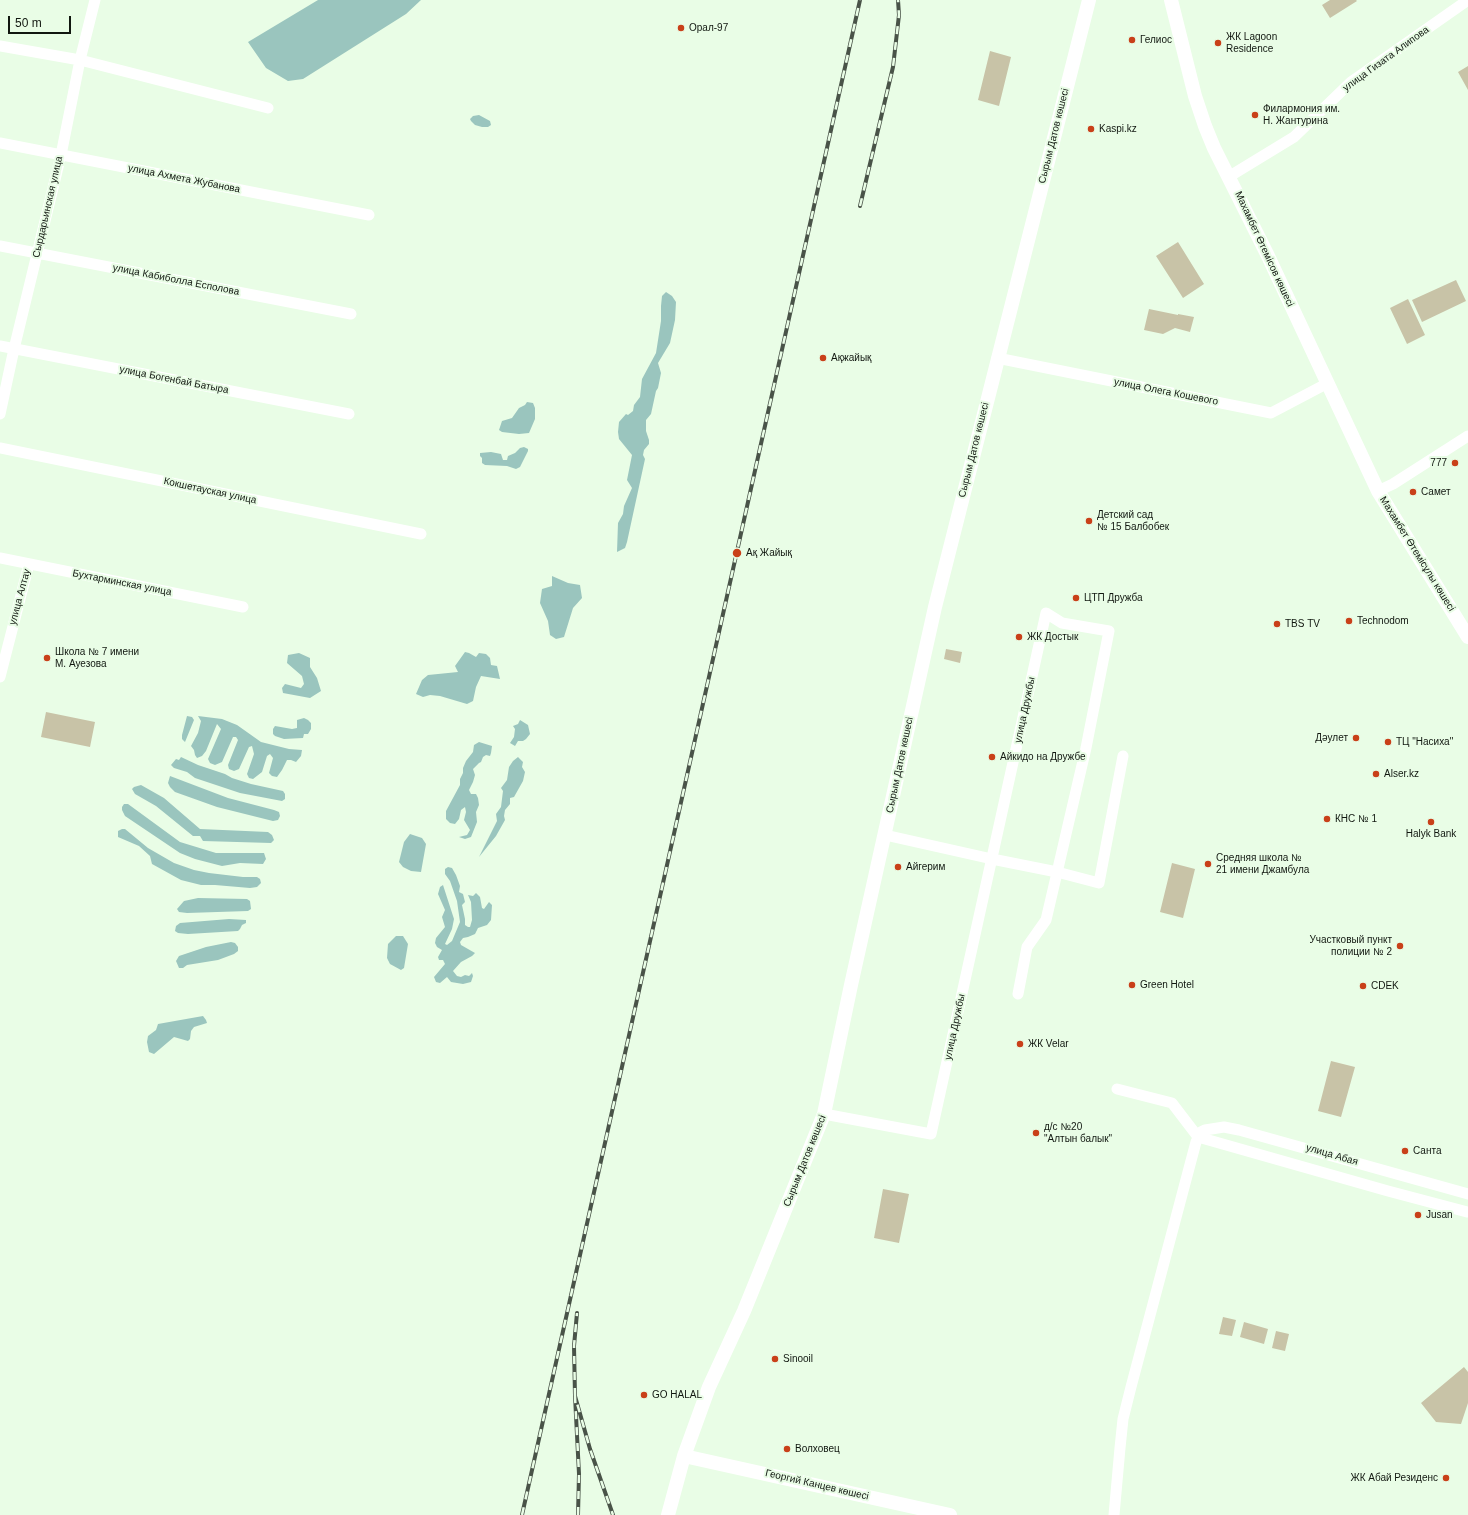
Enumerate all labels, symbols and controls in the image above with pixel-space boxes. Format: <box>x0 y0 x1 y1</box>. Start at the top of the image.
scale bar <box>10 8 73 34</box>
text: 50 m <box>15 16 42 30</box>
place label: Орал-97 <box>689 22 728 34</box>
marker: Орал-97 <box>676 23 686 33</box>
street label: улица Гизата Алипова <box>1341 24 1431 94</box>
place label: ЖК Lagoon Residence <box>1226 31 1277 54</box>
place label: Гелиос <box>1140 34 1172 46</box>
marker: Гелиос <box>1127 35 1137 45</box>
marker: ЖК Lagoon Residence <box>1213 38 1223 48</box>
street label: Сырым Датов көшесі <box>1036 87 1072 185</box>
place label: Филармония им. Н. Жантурина <box>1263 103 1340 126</box>
marker: Филармония им. Н. Жантурина <box>1250 110 1260 120</box>
place label: Kaspi.kz <box>1099 123 1137 135</box>
marker: Kaspi.kz <box>1086 124 1096 134</box>
street label: Сырдарьинская улица <box>30 155 66 259</box>
street label: улица Ахмета Жубанова <box>127 162 241 196</box>
street label: Махамбет Өтемісов көшесі <box>1232 189 1296 309</box>
street label: улица Кабиболла Есполова <box>112 262 240 298</box>
place label: Ақжайық <box>831 352 871 364</box>
marker: Ақжайық <box>818 353 828 363</box>
street label: улица Богенбай Батыра <box>118 364 230 396</box>
street label: улица Олега Кошевого <box>1113 376 1219 408</box>
street label: Сырым Датов көшесі <box>956 401 992 499</box>
place label: 777 <box>1430 457 1447 469</box>
marker: 777 <box>1450 458 1460 468</box>
street label: Кокшетауская улица <box>162 475 258 507</box>
place label: Самет <box>1421 486 1451 498</box>
marker: Самет <box>1408 487 1418 497</box>
street label: Махамбет Өтемісұлы көшесі <box>1377 494 1457 614</box>
place label: Детский сад № 15 Балбобек <box>1097 509 1169 532</box>
marker: Детский сад № 15 Балбобек <box>1084 516 1094 526</box>
marker: Ақ Жайық <box>731 547 743 559</box>
place label: Ақ Жайық <box>746 547 792 559</box>
street label: улица Алтау <box>7 568 33 626</box>
street label: Бухтарминская улица <box>71 568 173 598</box>
place label: ЦТП Дружба <box>1084 592 1143 604</box>
marker: ЦТП Дружба <box>1071 593 1081 603</box>
place label: Technodom <box>1357 615 1409 627</box>
marker: Technodom <box>1344 616 1354 626</box>
place label: TBS TV <box>1285 618 1320 630</box>
marker: TBS TV <box>1272 619 1282 629</box>
place label: ЖК Достык <box>1027 631 1078 643</box>
marker: ЖК Достык <box>1014 632 1024 642</box>
place label: Школа № 7 имени М. Ауезова <box>55 646 139 670</box>
marker: Школа № 7 имени М. Ауезова <box>42 653 52 663</box>
street label: улица Дружбы <box>1012 676 1038 744</box>
street label: Сырым Датов көшесі <box>884 716 916 814</box>
place label: Дәулет <box>1315 732 1348 744</box>
marker: Дәулет <box>1351 733 1361 743</box>
place label: ТЦ "Насиха" <box>1396 736 1453 748</box>
marker: ТЦ "Насиха" <box>1383 737 1393 747</box>
place label: Айкидо на Дружбе <box>1000 751 1086 763</box>
marker: Айкидо на Дружбе <box>987 752 997 762</box>
place label: Alser.kz <box>1384 768 1419 780</box>
marker: Alser.kz <box>1371 769 1381 779</box>
place label: КНС № 1 <box>1335 813 1377 825</box>
marker: КНС № 1 <box>1322 814 1332 824</box>
marker: Halyk Bank <box>1426 817 1436 827</box>
place label: Halyk Bank <box>1406 828 1456 840</box>
place label: Средняя школа № 21 имени Джамбула <box>1216 852 1309 876</box>
marker: Средняя школа № 21 имени Джамбула <box>1203 859 1213 869</box>
place label: Айгерим <box>906 861 945 873</box>
marker: Айгерим <box>893 862 903 872</box>
place label: Участковый пункт полиции № 2 <box>1309 934 1392 958</box>
marker: Участковый пункт полиции № 2 <box>1395 941 1405 951</box>
place label: Green Hotel <box>1140 979 1194 991</box>
marker: Green Hotel <box>1127 980 1137 990</box>
place label: CDEK <box>1371 980 1399 992</box>
marker: CDEK <box>1358 981 1368 991</box>
street label: улица Дружбы <box>942 993 968 1061</box>
place label: ЖК Velar <box>1028 1038 1069 1050</box>
marker: ЖК Velar <box>1015 1039 1025 1049</box>
street label: Сырым Датов көшесі <box>781 1113 829 1209</box>
place label: д/с №20 "Алтын балык" <box>1044 1121 1112 1144</box>
marker: д/с №20 "Алтын балык" <box>1031 1128 1041 1138</box>
street label: улица Абая <box>1305 1142 1359 1168</box>
place label: Санта <box>1413 1145 1441 1157</box>
marker: Санта <box>1400 1146 1410 1156</box>
place label: Jusan <box>1426 1209 1453 1221</box>
marker: Jusan <box>1413 1210 1423 1220</box>
place label: Sinooil <box>783 1353 813 1365</box>
marker: Sinooil <box>770 1354 780 1364</box>
place label: GO HALAL <box>652 1389 702 1401</box>
marker: GO HALAL <box>639 1390 649 1400</box>
place label: Волховец <box>795 1443 840 1455</box>
marker: Волховец <box>782 1444 792 1454</box>
street label: Георгий Канцев көшесі <box>764 1467 870 1503</box>
place label: ЖК Абай Резиденс <box>1350 1472 1438 1484</box>
marker: ЖК Абай Резиденс <box>1441 1473 1451 1483</box>

